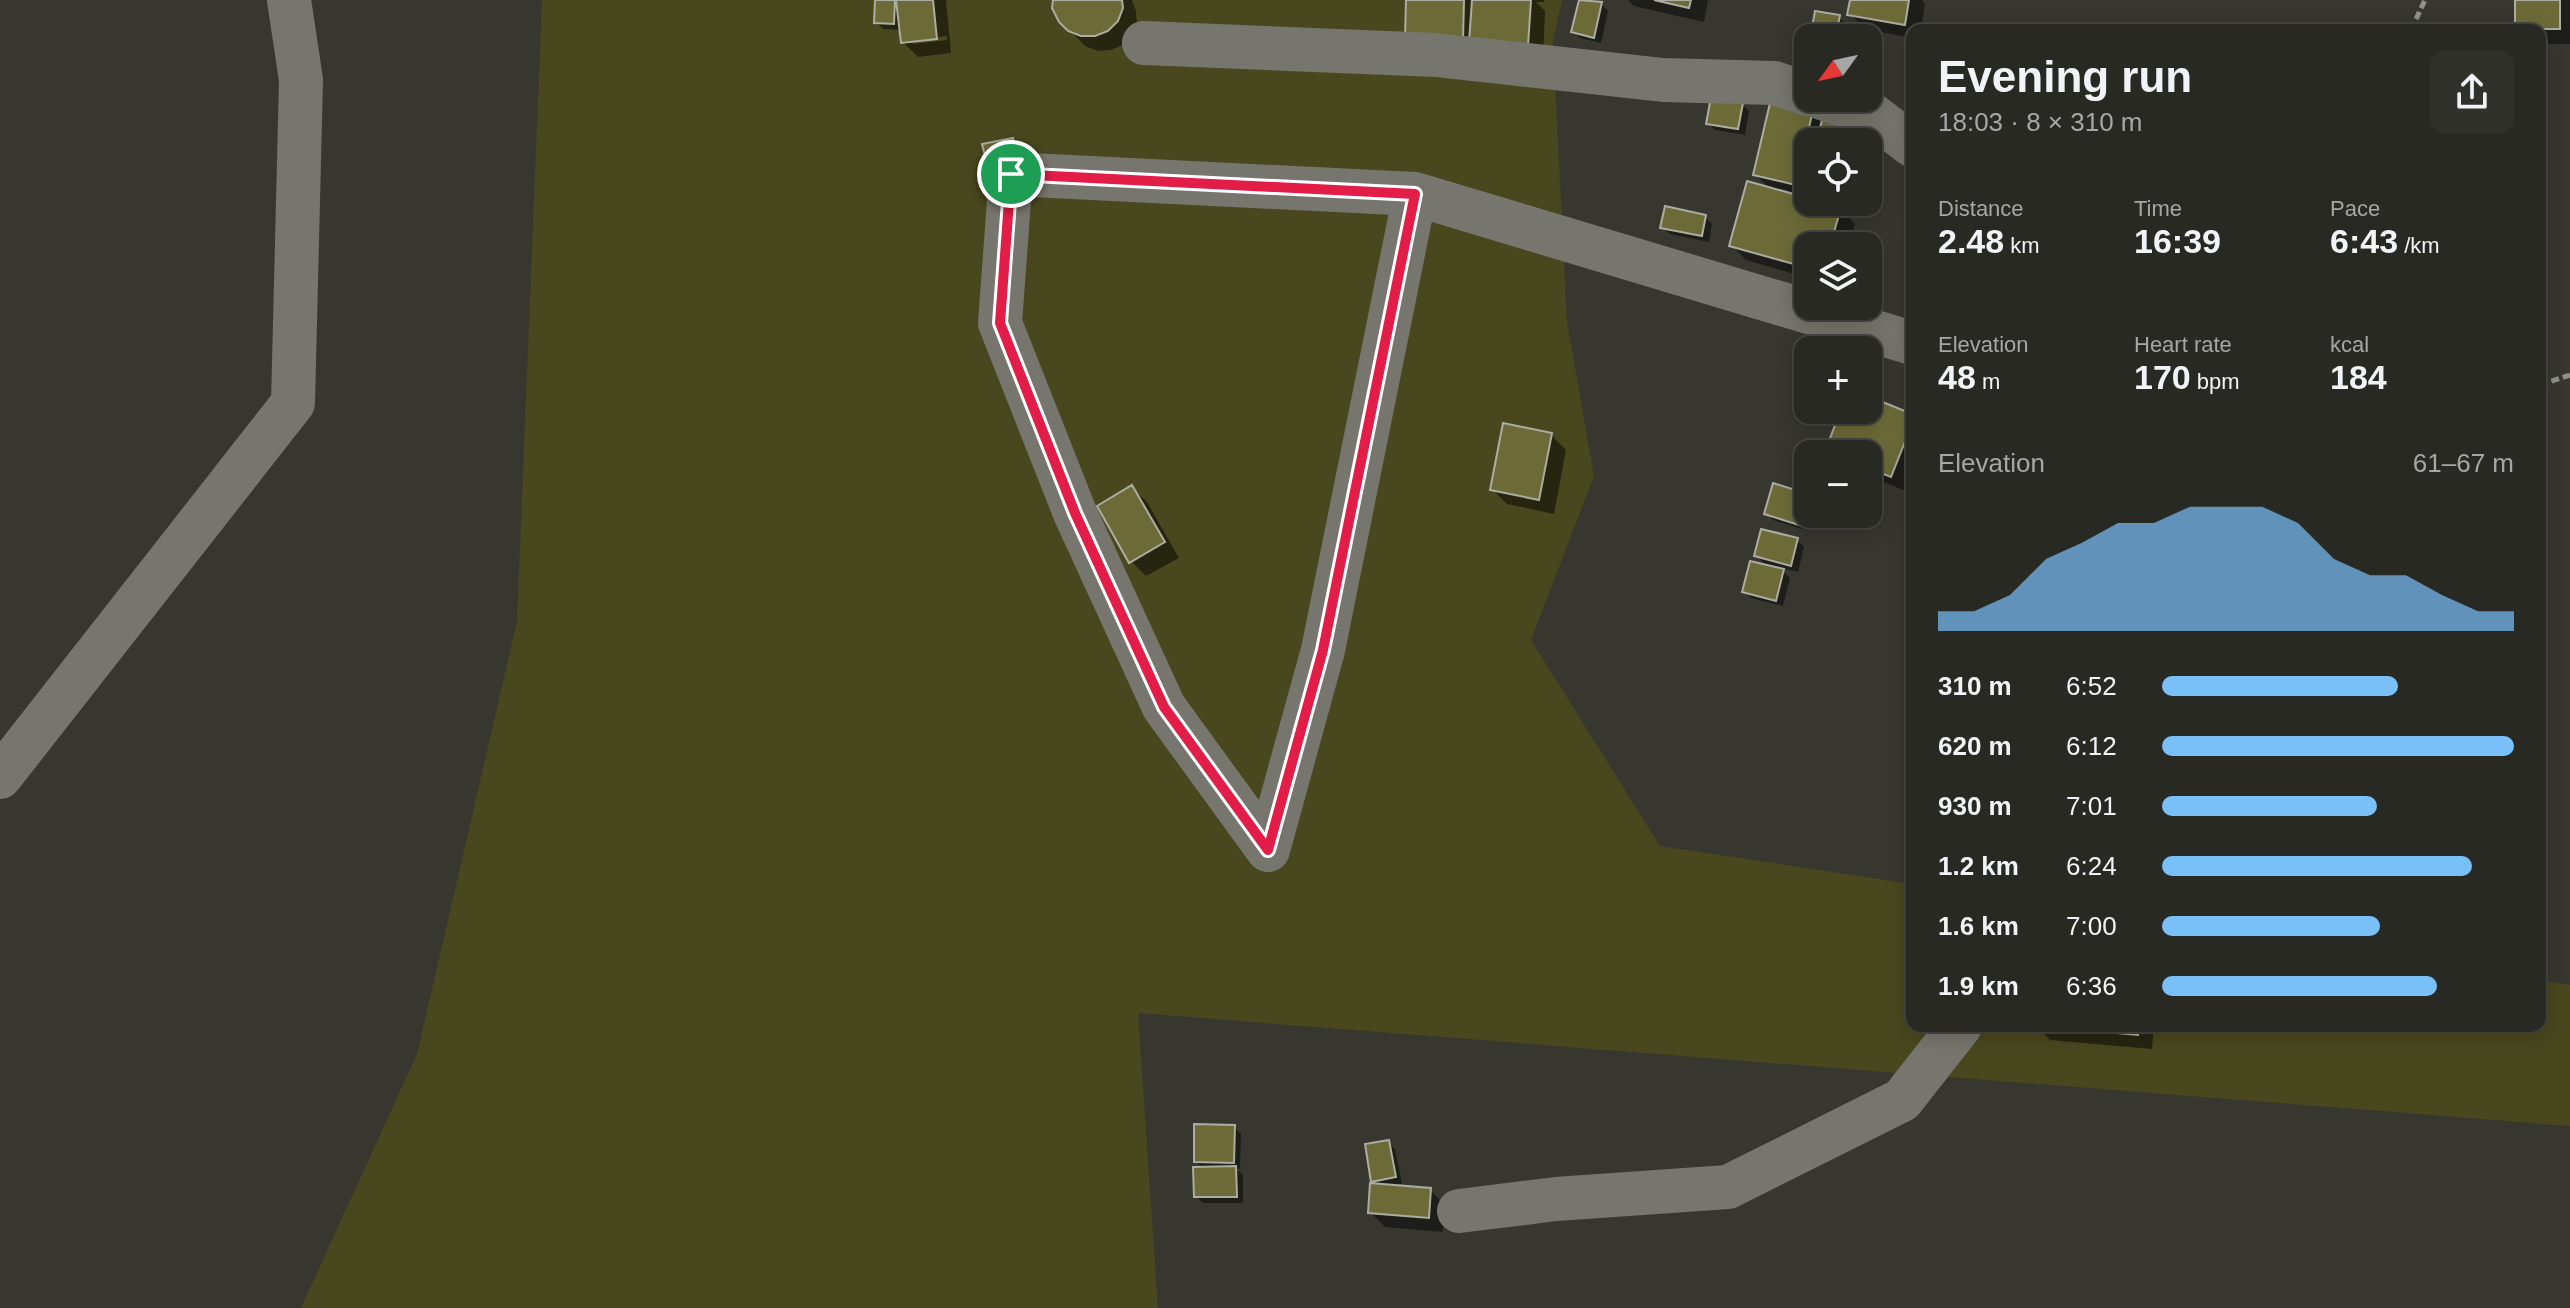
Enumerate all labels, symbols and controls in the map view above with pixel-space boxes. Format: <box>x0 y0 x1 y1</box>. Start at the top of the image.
north arrow <box>1794 24 1882 112</box>
map controls <box>1794 24 1882 528</box>
button: share <box>2430 50 2514 134</box>
text: Evening run <box>1938 52 2192 101</box>
text: 18:03 · 8 × 310 m <box>1938 107 2143 137</box>
button: locate <box>1794 128 1882 216</box>
pin <box>977 140 1045 208</box>
icon: arrive <box>989 152 1033 196</box>
text: Distance <box>1938 196 2024 221</box>
text: Time <box>2134 196 2182 221</box>
text: Pace <box>2330 196 2380 221</box>
text: 2.48 <box>1938 222 2004 260</box>
text: 16:39 <box>2134 222 2221 260</box>
text: 6:43 <box>2330 222 2398 260</box>
button: layers <box>1794 232 1882 320</box>
text: km <box>2004 233 2040 258</box>
text: /km <box>2398 233 2440 258</box>
text: Elevation <box>1938 332 2029 357</box>
text: Heart rate <box>2134 332 2232 357</box>
text: kcal <box>2330 332 2369 357</box>
button: + <box>1794 336 1882 424</box>
text: 48 <box>1938 358 1976 396</box>
text: 170 <box>2134 358 2191 396</box>
text: 184 <box>2330 358 2387 396</box>
text: m <box>1976 369 2000 394</box>
text: bpm <box>2191 369 2240 394</box>
button: − <box>1794 440 1882 528</box>
text: Elevation <box>1938 448 2045 478</box>
text: 61–67 m <box>2413 448 2514 478</box>
text: 310 m <box>1938 671 2012 701</box>
text: 6:52 <box>2066 671 2117 701</box>
text: 620 m <box>1938 731 2012 761</box>
text: 6:12 <box>2066 731 2117 761</box>
text: 930 m <box>1938 791 2012 821</box>
text: 7:01 <box>2066 791 2117 821</box>
text: 1.2 km <box>1938 851 2019 881</box>
text: 6:24 <box>2066 851 2117 881</box>
text: 1.6 km <box>1938 911 2019 941</box>
text: 7:00 <box>2066 911 2117 941</box>
text: 1.9 km <box>1938 971 2019 1001</box>
text: 6:36 <box>2066 971 2117 1001</box>

